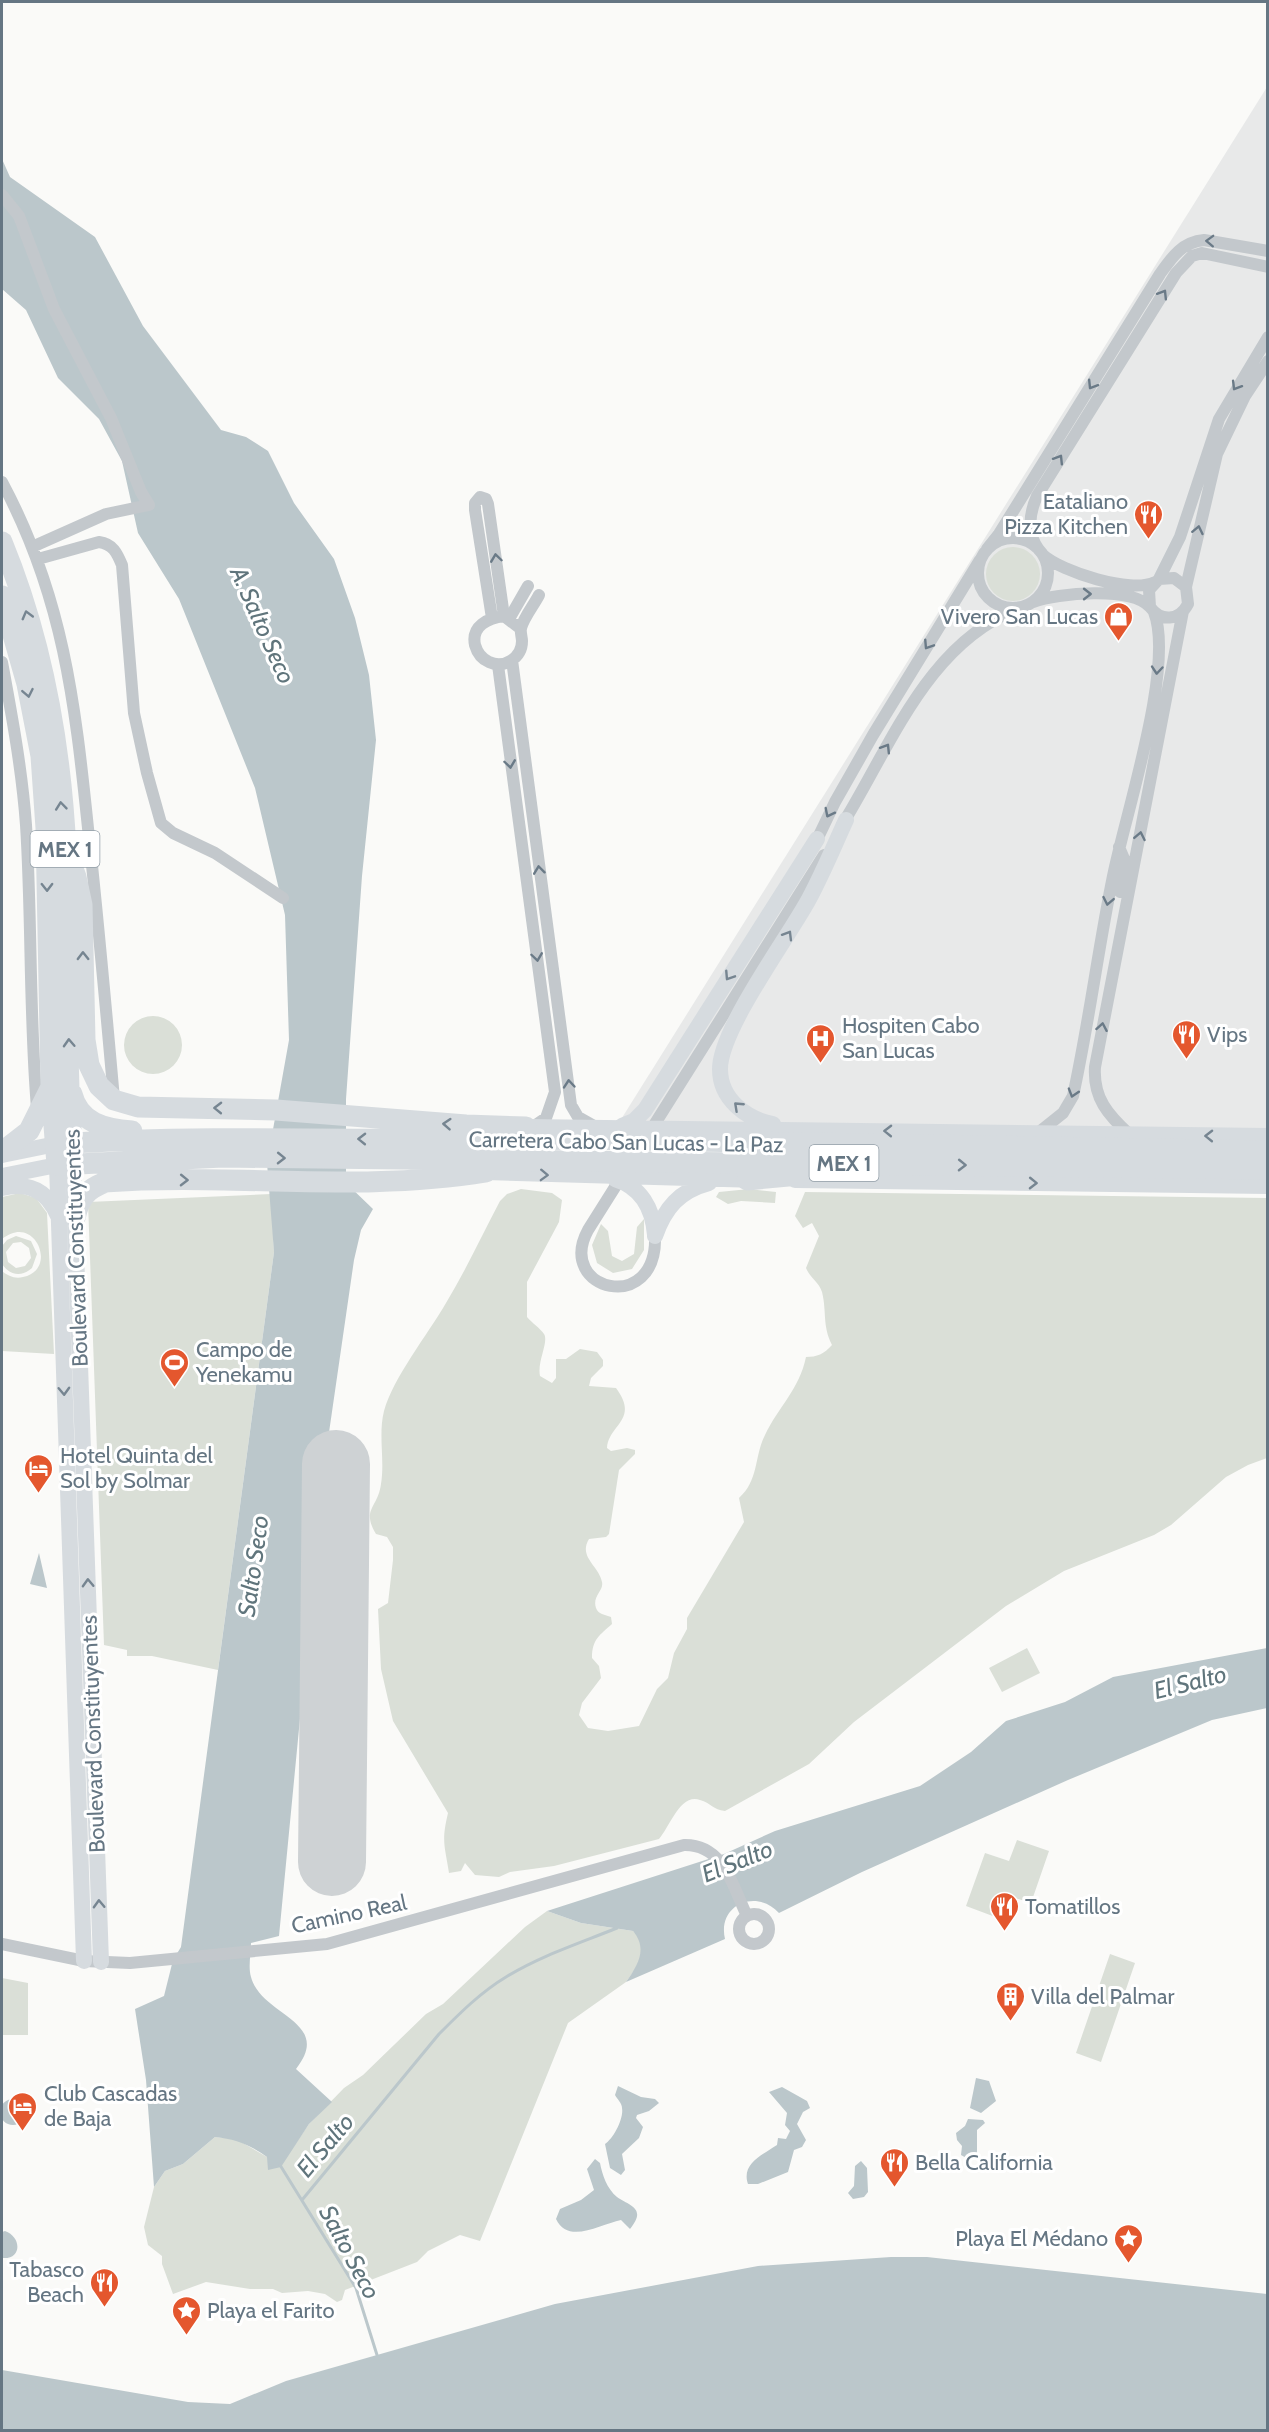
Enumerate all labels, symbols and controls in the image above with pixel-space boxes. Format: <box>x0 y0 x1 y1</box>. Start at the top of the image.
one-way arrow <box>1206 234 1215 247</box>
one-way arrow <box>1156 290 1168 300</box>
one-way arrow <box>1087 379 1099 389</box>
one-way arrow <box>1232 380 1244 390</box>
one-way arrow <box>1052 455 1064 465</box>
place label: Eataliano Pizza Kitchen <box>1004 488 1128 540</box>
restaurant icon: Eataliano Pizza Kitchen <box>1133 498 1165 540</box>
one-way arrow <box>1191 525 1204 535</box>
one-way arrow <box>490 553 502 563</box>
water label: A. Salto Seco <box>224 561 302 688</box>
one-way arrow <box>1082 588 1091 600</box>
shop icon: Vivero San Lucas <box>1103 600 1135 642</box>
place label: Vivero San Lucas <box>941 603 1098 630</box>
one-way arrow <box>22 610 35 620</box>
one-way arrow <box>924 638 935 649</box>
one-way arrow <box>1151 665 1164 674</box>
one-way arrow <box>21 688 34 698</box>
one-way arrow <box>878 744 890 754</box>
one-way arrow <box>503 760 515 769</box>
one-way arrow <box>55 802 68 811</box>
one-way arrow <box>825 807 836 818</box>
road number: MEX 1 <box>31 831 100 867</box>
one-way arrow <box>1133 831 1146 841</box>
one-way arrow <box>533 865 545 874</box>
one-way arrow <box>41 882 54 891</box>
one-way arrow <box>1102 896 1115 906</box>
one-way arrow <box>780 931 792 941</box>
one-way arrow <box>77 952 89 961</box>
one-way arrow <box>530 953 542 962</box>
one-way arrow <box>724 970 736 980</box>
place label: Hospiten Cabo San Lucas <box>842 1012 980 1064</box>
restaurant icon: Vips <box>1170 1018 1202 1060</box>
place label: Vips <box>1207 1021 1247 1048</box>
hospital icon: Hospiten Cabo San Lucas <box>805 1022 837 1064</box>
one-way arrow <box>1095 1022 1108 1032</box>
one-way arrow <box>62 1039 75 1048</box>
one-way arrow <box>563 1079 576 1088</box>
one-way arrow <box>1068 1087 1080 1098</box>
one-way arrow <box>213 1102 222 1115</box>
one-way arrow <box>735 1103 746 1114</box>
one-way arrow <box>442 1118 451 1131</box>
one-way arrow <box>884 1125 893 1137</box>
street label: Carretera Cabo San Lucas - La Paz <box>468 1126 784 1158</box>
street label: Boulevard Constituyentes <box>58 1129 94 1367</box>
one-way arrow <box>1205 1129 1214 1142</box>
one-way arrow <box>358 1133 367 1145</box>
road number: MEX 1 <box>810 1145 878 1181</box>
one-way arrow <box>277 1152 286 1164</box>
one-way arrow <box>957 1159 966 1171</box>
one-way arrow <box>540 1168 549 1181</box>
one-way arrow <box>179 1174 188 1187</box>
one-way arrow <box>1029 1177 1038 1189</box>
place label: Campo de Yenekamu <box>195 1336 293 1388</box>
sports icon: Campo de Yenekamu <box>159 1346 191 1388</box>
one-way arrow <box>58 1387 71 1396</box>
place label: Hotel Quinta del Sol by Solmar <box>60 1442 213 1494</box>
hotel icon: Hotel Quinta del Sol by Solmar <box>23 1452 55 1494</box>
water label: Salto Seco <box>232 1514 274 1618</box>
one-way arrow <box>81 1578 94 1587</box>
street label: Boulevard Constituyentes <box>75 1615 111 1853</box>
water label: El Salto <box>1151 1659 1229 1705</box>
water label: El Salto <box>697 1834 777 1888</box>
street label: Camino Real <box>289 1888 410 1939</box>
restaurant icon: Tomatillos <box>988 1890 1020 1932</box>
place label: Tomatillos <box>1025 1893 1120 1920</box>
one-way arrow <box>93 1899 105 1908</box>
building icon: Villa del Palmar <box>994 1980 1026 2022</box>
place label: Villa del Palmar <box>1031 1983 1174 2010</box>
place label: Club Cascadas de Baja <box>44 2080 177 2132</box>
hotel icon: Club Cascadas de Baja <box>7 2090 39 2132</box>
water label: El Salto <box>290 2107 360 2183</box>
restaurant icon: Bella California <box>878 2146 910 2188</box>
place label: Bella California <box>915 2149 1053 2176</box>
water label: Salto Seco <box>313 2200 387 2304</box>
place icon: Playa El Médano <box>1113 2222 1145 2264</box>
place label: Playa El Médano <box>955 2225 1108 2252</box>
place label: Tabasco Beach <box>9 2256 84 2308</box>
restaurant icon: Tabasco Beach <box>89 2266 121 2308</box>
place icon: Playa el Farito <box>170 2294 202 2336</box>
place label: Playa el Farito <box>207 2297 335 2324</box>

